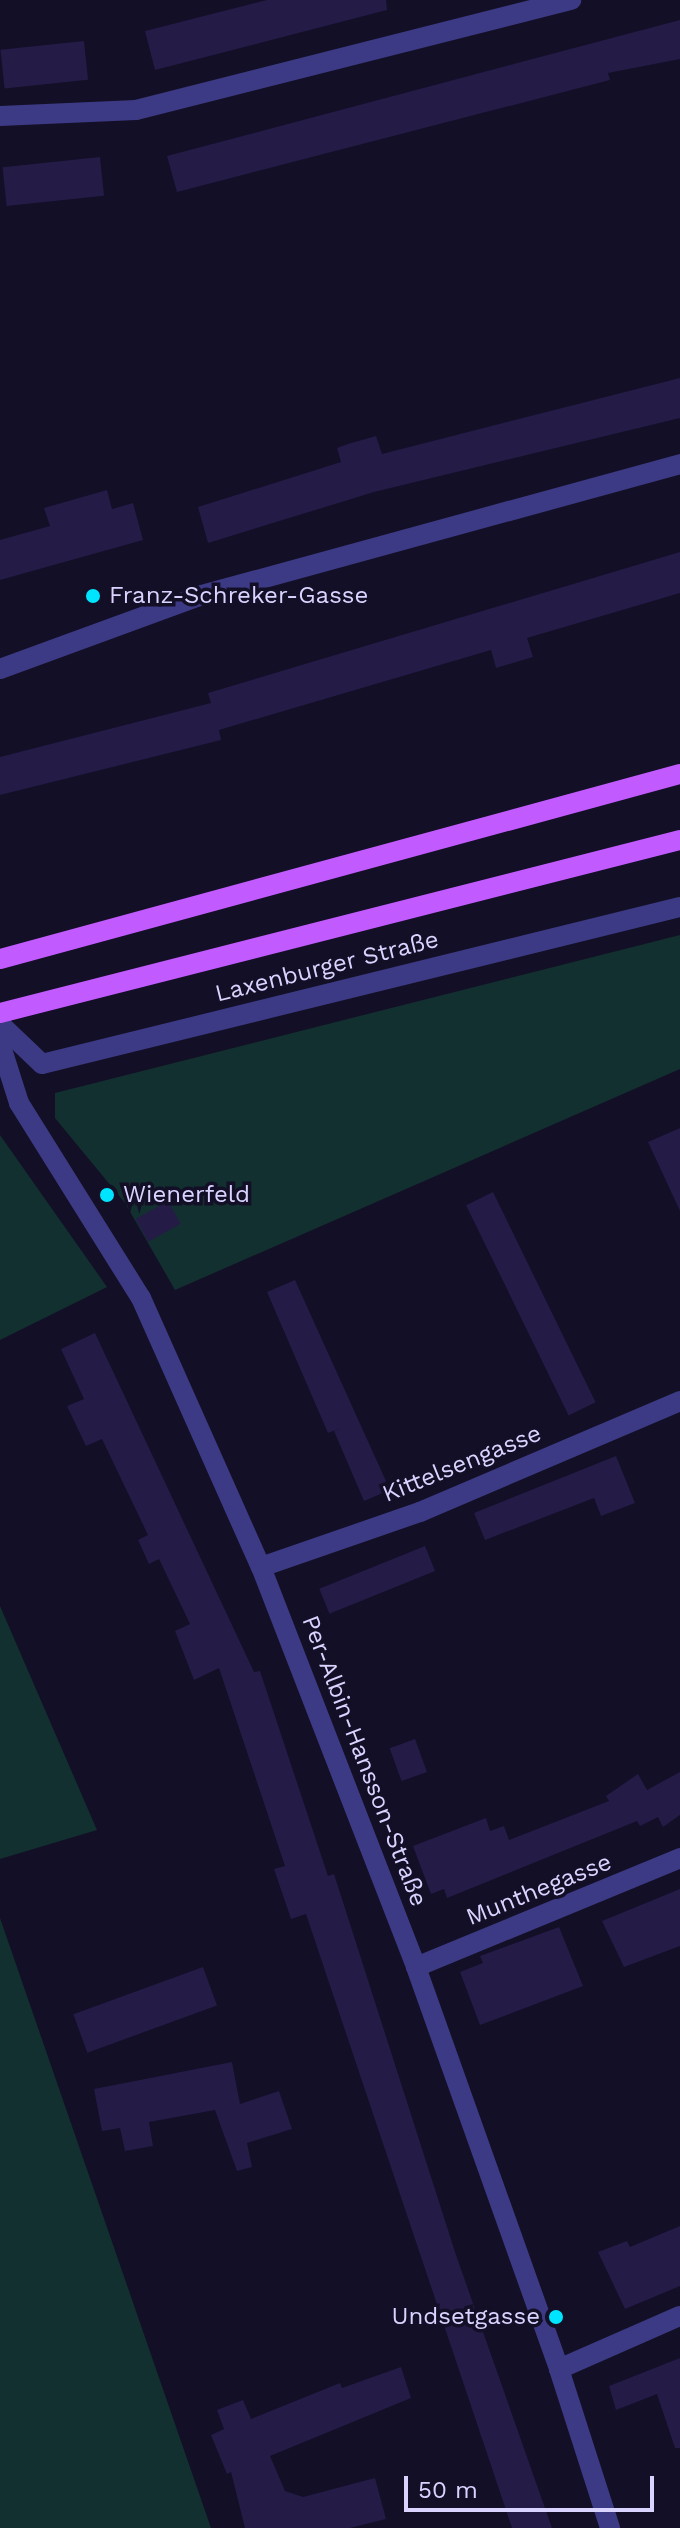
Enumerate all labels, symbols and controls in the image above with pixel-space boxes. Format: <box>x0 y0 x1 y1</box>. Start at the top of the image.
place label: Franz-Schreker-Gasse <box>109 582 368 610</box>
marker: Franz-Schreker-Gasse <box>84 587 102 605</box>
street label: Laxenburger Straße <box>212 925 442 1009</box>
place label: Wienerfeld <box>123 1181 250 1209</box>
marker: Wienerfeld <box>98 1186 116 1204</box>
street label: Kittelsengasse <box>378 1419 546 1509</box>
street label: Per-Albin-Hansson-Straße <box>295 1612 433 1910</box>
street label: Munthegasse <box>462 1848 616 1932</box>
place label: Undsetgasse <box>392 2303 540 2331</box>
marker: Undsetgasse <box>547 2308 565 2326</box>
scale bar <box>408 2460 658 2510</box>
text: 50 m <box>418 2476 478 2504</box>

